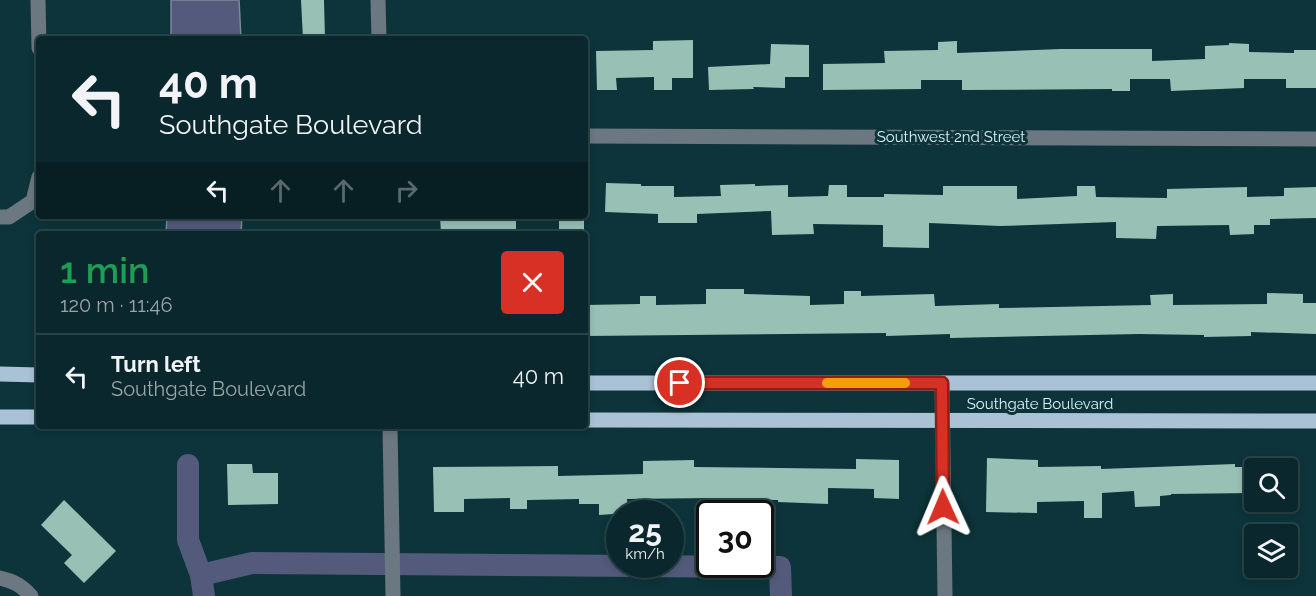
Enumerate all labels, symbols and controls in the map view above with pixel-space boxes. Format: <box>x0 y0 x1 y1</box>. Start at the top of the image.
text: 40 m <box>159 59 258 108</box>
icon: left <box>60 60 138 138</box>
text: Southgate Boulevard <box>159 109 423 140</box>
street label: Southwest 2nd Street <box>877 128 1025 146</box>
icon: left <box>201 174 234 207</box>
icon: ahead <box>264 174 297 207</box>
icon: ahead <box>327 174 360 207</box>
icon: right <box>390 174 423 207</box>
text: 1 min <box>60 249 149 291</box>
button: close <box>501 251 564 314</box>
text: 120 m · 11:46 <box>60 293 173 317</box>
text: Turn left <box>111 351 201 377</box>
pin <box>654 357 705 408</box>
icon: left <box>60 360 93 393</box>
text: 40 m <box>513 363 564 389</box>
icon: arrive <box>663 366 696 399</box>
text: Southgate Boulevard <box>111 377 306 401</box>
street label: Southgate Boulevard <box>967 395 1113 413</box>
map controls <box>1244 458 1298 578</box>
button: search <box>1244 458 1298 512</box>
position arrow <box>911 475 975 539</box>
speed limit sign: 30 <box>696 500 774 578</box>
text: 25 <box>628 514 662 549</box>
button: layers <box>1244 524 1298 578</box>
text: km/h <box>625 545 665 563</box>

